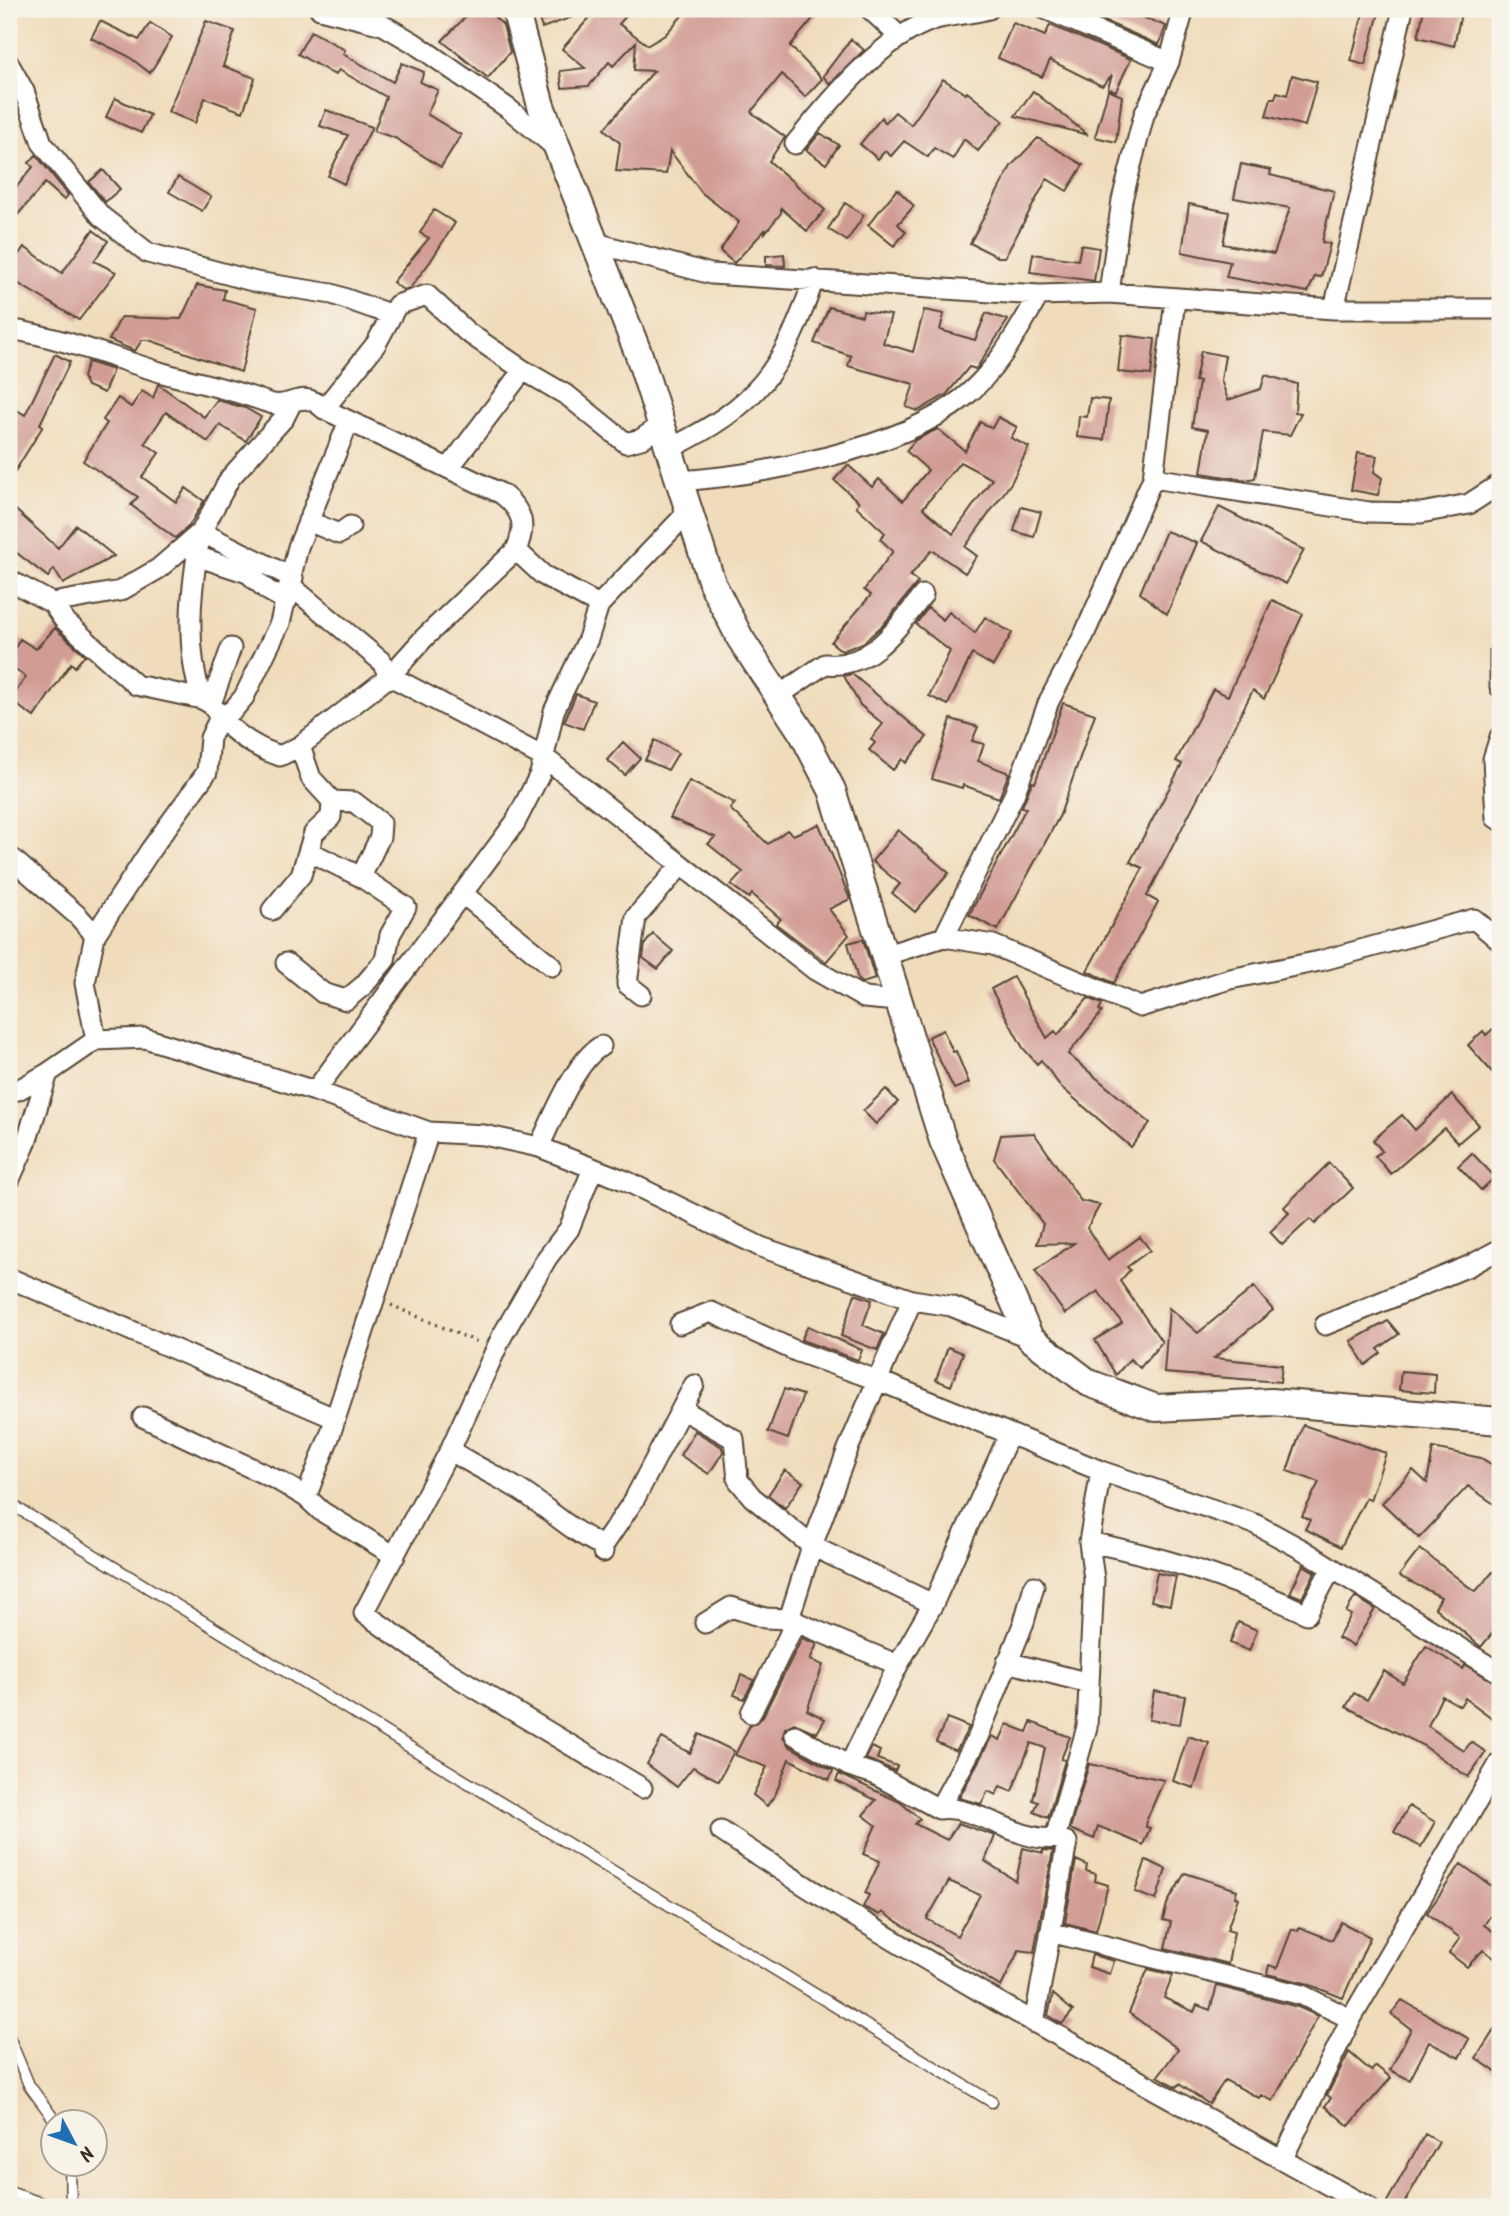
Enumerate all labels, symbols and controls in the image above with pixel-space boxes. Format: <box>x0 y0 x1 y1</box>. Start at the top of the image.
north arrow <box>38 2108 108 2178</box>
text: N <box>70 2138 101 2167</box>

